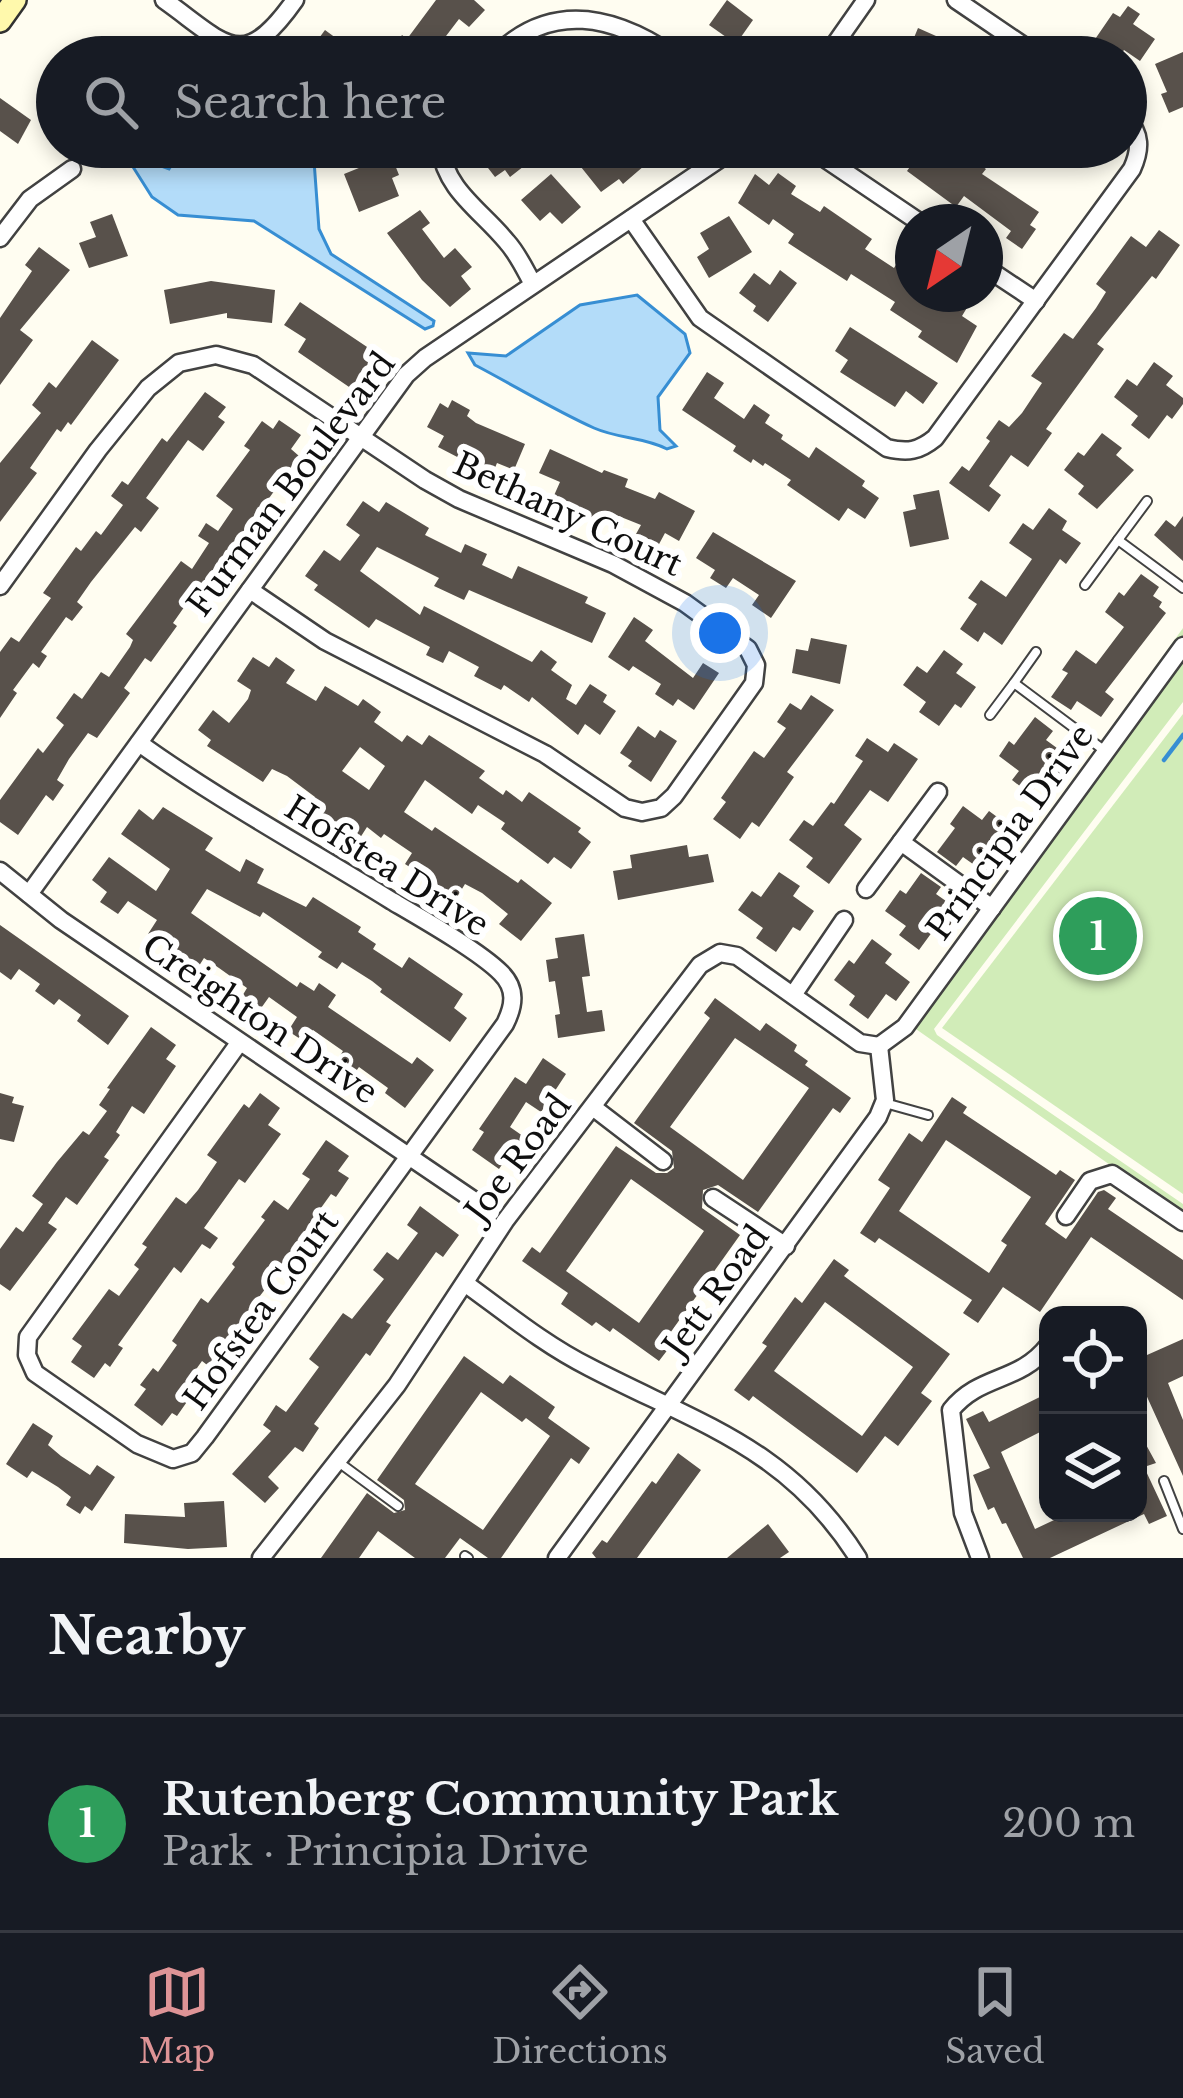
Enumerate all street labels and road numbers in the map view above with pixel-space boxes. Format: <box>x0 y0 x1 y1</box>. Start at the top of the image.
street label: Furman Boulevard <box>178 344 404 624</box>
street label: Bethany Court <box>447 443 689 585</box>
street label: Principia Drive <box>918 716 1102 948</box>
street label: Hofstea Drive <box>277 787 497 945</box>
street label: Creighton Drive <box>135 925 385 1113</box>
street label: Joe Road <box>454 1086 579 1233</box>
street label: Hofstea Court <box>175 1202 348 1418</box>
street label: Jett Road <box>652 1217 778 1368</box>

